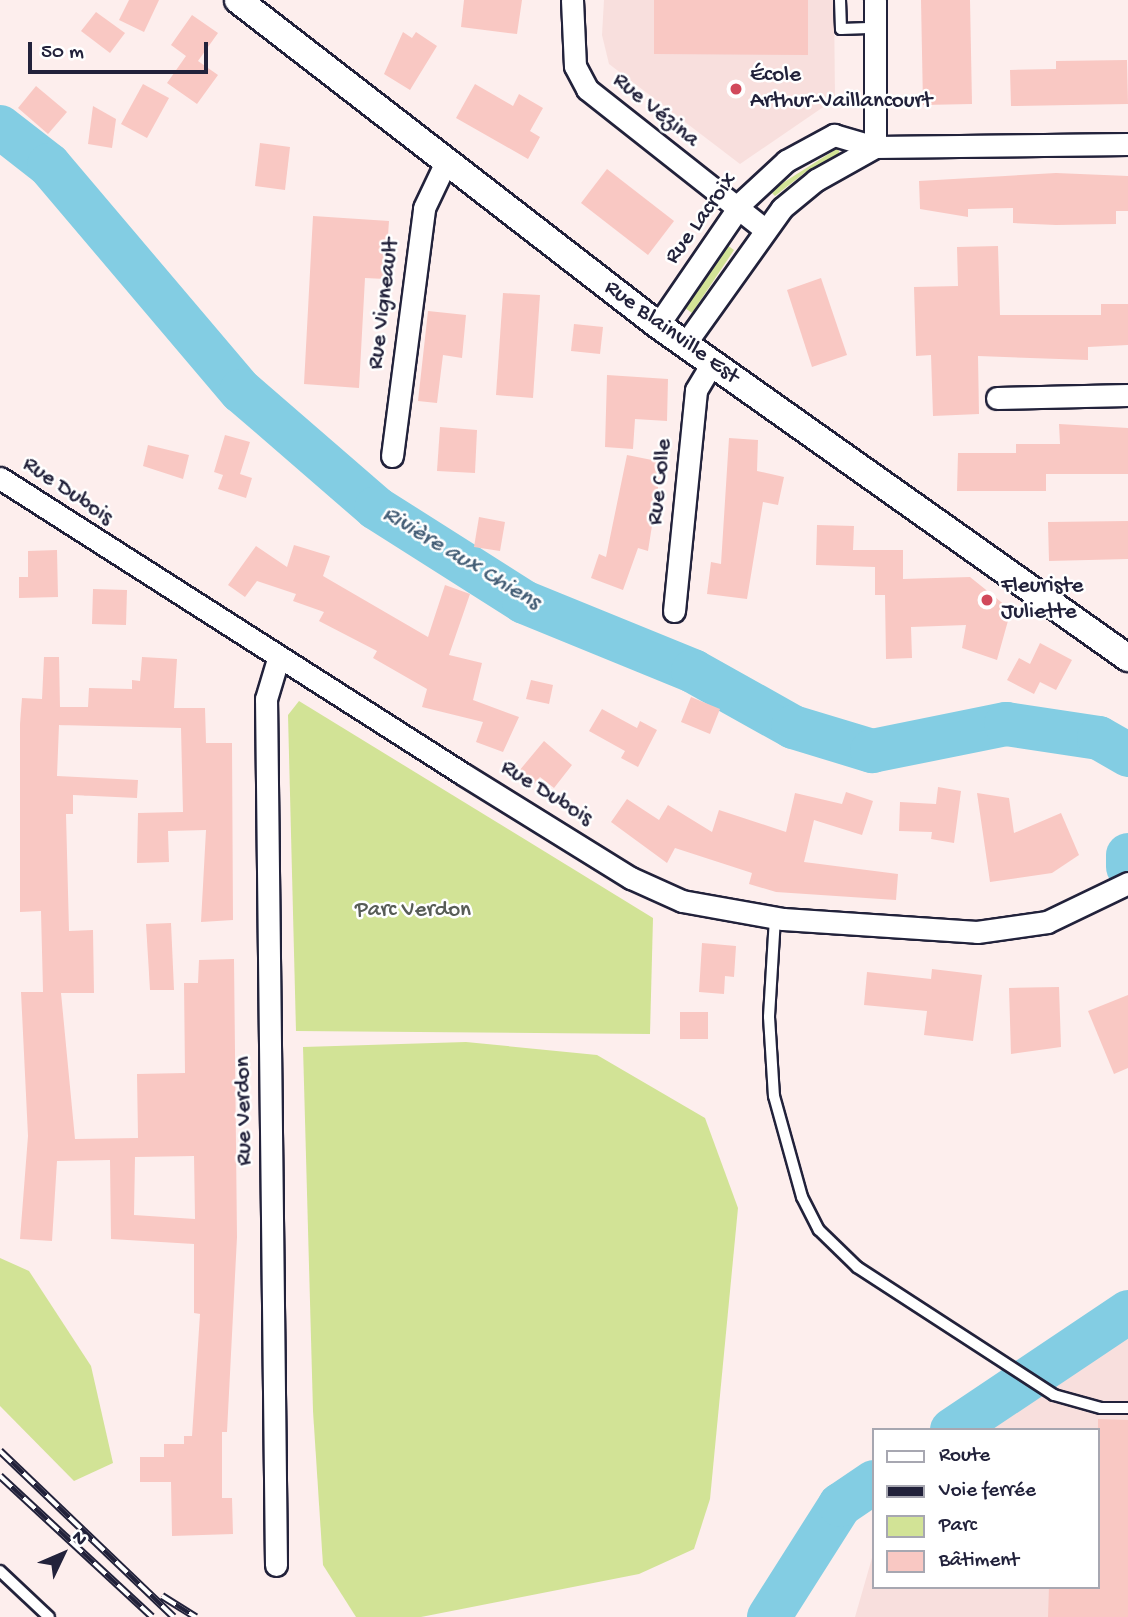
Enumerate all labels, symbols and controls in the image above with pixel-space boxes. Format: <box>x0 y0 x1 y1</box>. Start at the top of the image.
scale bar <box>32 28 212 72</box>
text: 50 m <box>41 41 84 66</box>
place label: École Arthur-Vaillancourt <box>750 62 932 116</box>
street label: Rue Vézina <box>606 68 704 154</box>
marker: École Arthur-Vaillancourt <box>728 81 744 97</box>
street label: Rue Lacroix <box>660 168 744 270</box>
street label: Rue Vigneault <box>363 237 407 371</box>
street label: Rue Blainville Est <box>598 275 744 391</box>
street label: Rue Colle <box>643 438 679 526</box>
street label: Rue Dubois <box>16 452 118 532</box>
water label: Rivière aux Chiens <box>377 501 545 617</box>
place label: Fleuriste Juliette <box>1001 573 1083 627</box>
marker: Fleuriste Juliette <box>979 592 995 608</box>
street label: Rue Dubois <box>495 755 597 833</box>
park label: Parc Verdon <box>355 897 471 925</box>
street label: Rue Verdon <box>230 1056 260 1166</box>
legend <box>872 1428 1100 1589</box>
text: Route <box>939 1444 990 1469</box>
text: Voie ferrée <box>939 1479 1036 1504</box>
text: Parc <box>939 1514 977 1539</box>
north arrow <box>28 1519 98 1589</box>
text: N <box>66 1527 91 1552</box>
text: Bâtiment <box>939 1549 1019 1574</box>

